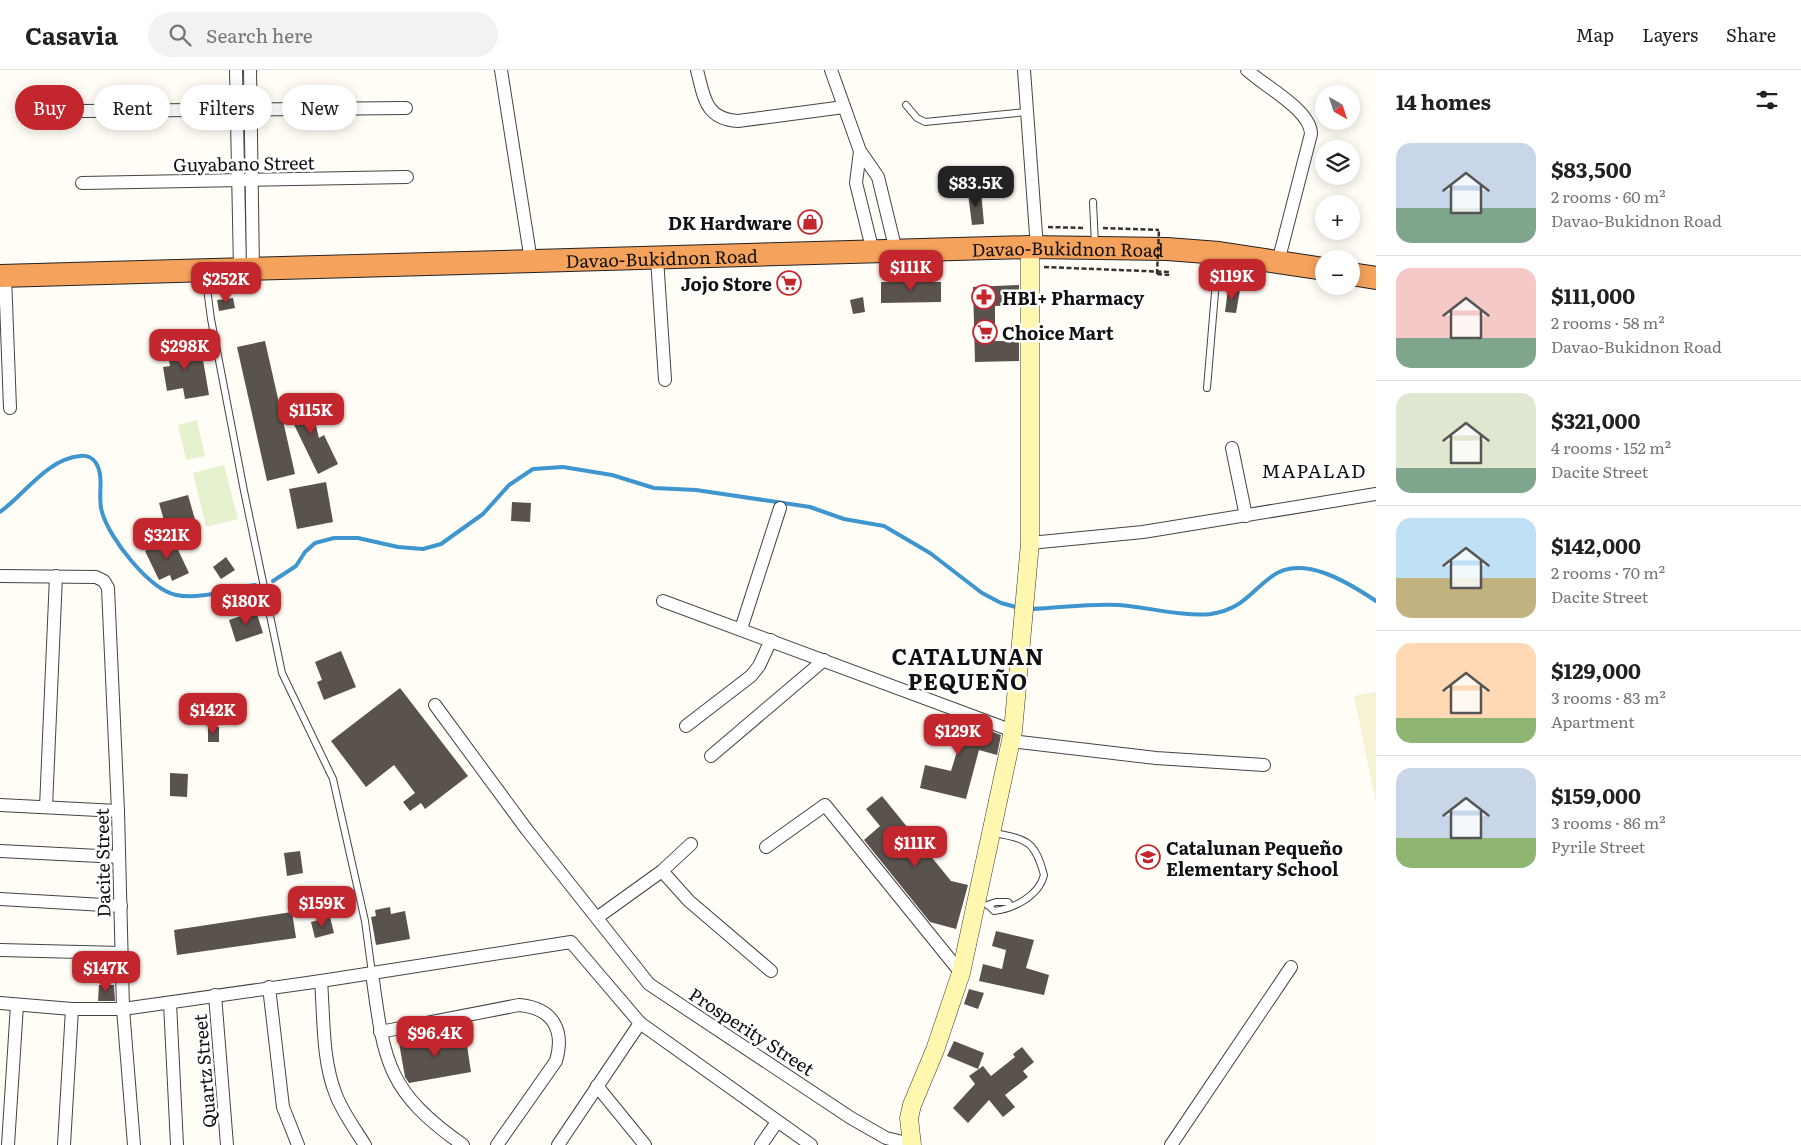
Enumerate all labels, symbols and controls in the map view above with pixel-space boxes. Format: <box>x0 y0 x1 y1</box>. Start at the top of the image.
search box <box>148 12 498 57</box>
text: Casavia <box>25 17 118 52</box>
icon: search <box>166 21 194 49</box>
text: Search here <box>206 21 313 49</box>
text: Map <box>1576 21 1614 48</box>
text: Layers <box>1642 21 1698 48</box>
text: Share <box>1726 21 1776 48</box>
chip: Buy <box>15 85 84 130</box>
chip: Rent <box>94 85 170 130</box>
chip: Filters <box>180 85 272 130</box>
chip: New <box>282 85 357 130</box>
north arrow <box>1315 85 1360 130</box>
map controls <box>1315 85 1360 295</box>
text: 14 homes <box>1396 85 1491 116</box>
icon: filters <box>1753 86 1781 114</box>
button: layers <box>1315 140 1360 185</box>
street label: Guyabano Street <box>173 148 316 178</box>
text: $83,500 <box>1551 153 1632 184</box>
icon: home <box>1436 163 1496 223</box>
pin: $83.5K <box>935 166 1017 208</box>
text: $83.5K <box>949 170 1003 194</box>
text: 2 rooms · 60 m² <box>1551 184 1666 208</box>
button: + <box>1315 195 1360 240</box>
text: Davao-Bukidnon Road <box>1551 208 1722 232</box>
place label: DK Hardware <box>668 209 792 236</box>
shop icon: DK Hardware <box>797 209 823 235</box>
street label: Davao-Bukidnon Road <box>971 233 1164 262</box>
street label: Davao-Bukidnon Road <box>565 241 758 274</box>
pin: $111K <box>876 250 946 292</box>
button: − <box>1315 250 1360 295</box>
text: $111K <box>890 254 932 278</box>
pin: $119K <box>1197 258 1267 301</box>
pin: $252K <box>191 262 261 304</box>
text: $119K <box>1210 263 1254 287</box>
text: $252K <box>202 266 250 290</box>
place label: Jojo Store <box>681 270 772 297</box>
supermarket icon: Jojo Store <box>776 270 802 296</box>
text: $111,000 <box>1551 279 1635 310</box>
pharmacy icon: HB1+ Pharmacy <box>971 284 997 310</box>
place label: HB1+ Pharmacy <box>1002 284 1144 311</box>
icon: home <box>1436 288 1496 348</box>
text: 2 rooms · 58 m² <box>1551 310 1665 334</box>
supermarket icon: Choice Mart <box>972 319 998 345</box>
place label: Choice Mart <box>1002 319 1114 346</box>
pin: $298K <box>150 328 220 371</box>
text: $298K <box>160 333 210 357</box>
text: Davao-Bukidnon Road <box>1551 334 1722 358</box>
pin: $115K <box>276 392 346 435</box>
text: $115K <box>289 397 333 421</box>
text: $321,000 <box>1551 404 1640 435</box>
icon: home <box>1436 413 1496 473</box>
text: 4 rooms · 152 m² <box>1551 435 1671 459</box>
district label: MAPALAD <box>1262 456 1366 484</box>
text: Dacite Street <box>1551 459 1648 483</box>
pin: $321K <box>132 518 202 560</box>
text: $321K <box>144 522 190 546</box>
text: $142,000 <box>1551 529 1641 560</box>
icon: home <box>1436 538 1496 598</box>
text: 2 rooms · 70 m² <box>1551 560 1665 584</box>
pin: $180K <box>211 584 281 626</box>
text: Dacite Street <box>1551 584 1648 608</box>
text: $180K <box>222 588 270 612</box>
district label: CATALUNAN PEQUEÑO <box>891 639 1045 697</box>
text: $129,000 <box>1551 654 1641 685</box>
icon: home <box>1436 663 1496 723</box>
text: 3 rooms · 83 m² <box>1551 685 1666 709</box>
pin: $142K <box>178 692 248 735</box>
text: $142K <box>190 697 236 721</box>
text: Apartment <box>1551 709 1635 733</box>
pin: $129K <box>923 714 993 756</box>
text: $129K <box>935 718 981 742</box>
text: $159,000 <box>1551 779 1641 810</box>
icon: home <box>1436 788 1496 848</box>
street label: Dacite Street <box>88 807 116 918</box>
text: 3 rooms · 86 m² <box>1551 810 1666 834</box>
pin: $111K <box>880 826 950 868</box>
text: $111K <box>894 830 936 854</box>
place label: Catalunan Pequeño Elementary School <box>1166 834 1343 882</box>
text: Pyrile Street <box>1551 834 1645 858</box>
school or university icon: Catalunan Pequeño Elementary School <box>1135 844 1161 870</box>
pin: $159K <box>287 886 357 928</box>
text: $159K <box>299 890 345 914</box>
pin: $147K <box>71 950 141 993</box>
text: $147K <box>83 955 129 979</box>
street label: Prosperity Street <box>684 980 821 1082</box>
street label: Quartz Street <box>186 1012 222 1129</box>
pin: $96.4K <box>394 1016 476 1058</box>
text: $96.4K <box>407 1020 463 1044</box>

